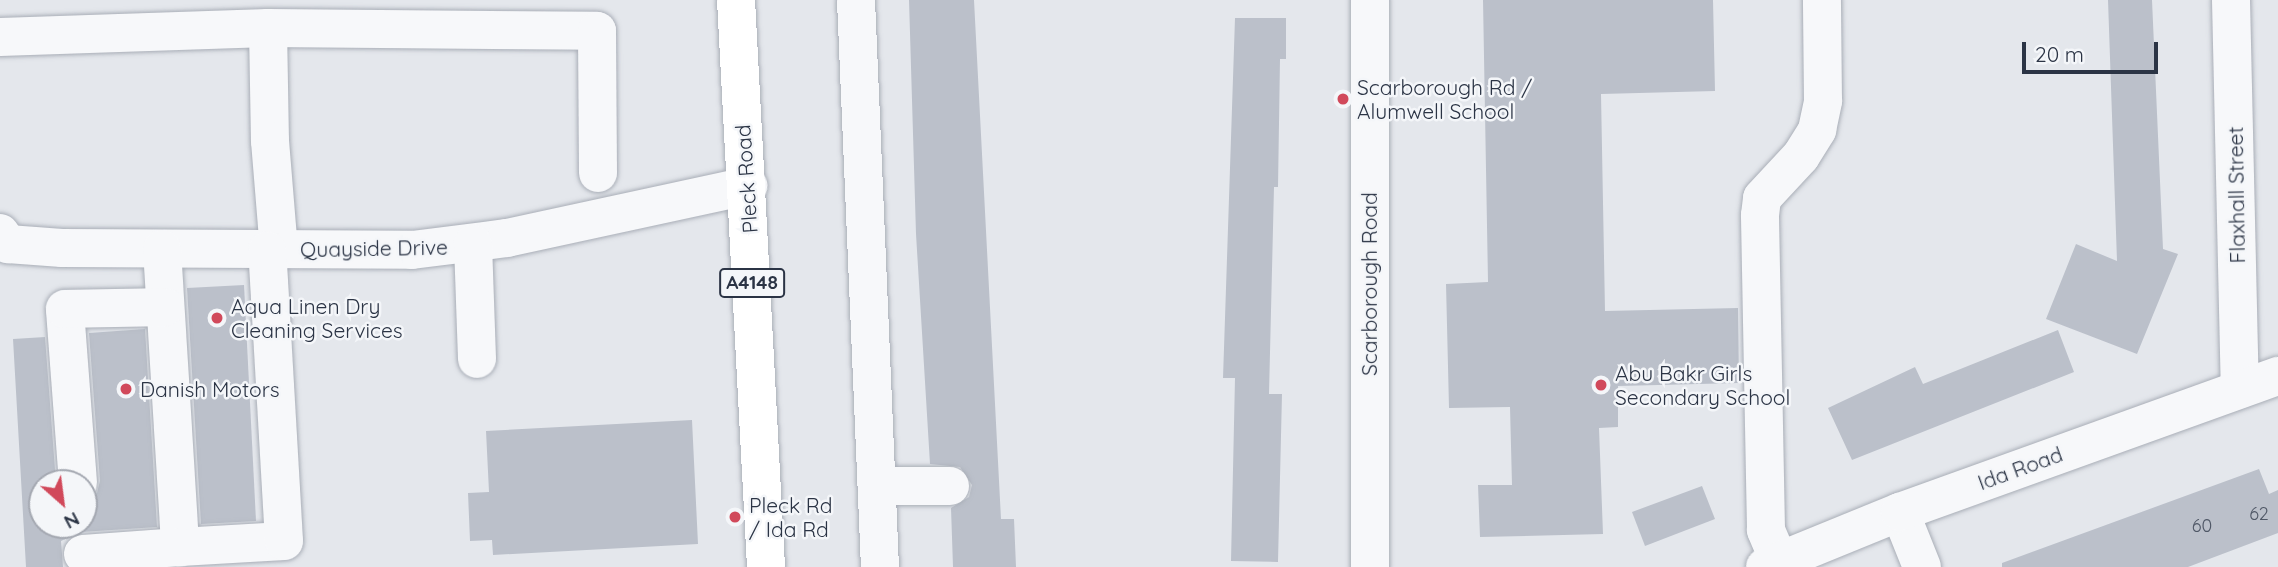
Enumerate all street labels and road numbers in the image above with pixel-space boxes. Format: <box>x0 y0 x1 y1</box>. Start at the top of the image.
street label: Pleck Road <box>730 124 762 234</box>
street label: Flaxhall Street <box>2222 126 2250 264</box>
street label: Scarborough Road <box>1356 192 1382 376</box>
street label: Quayside Drive <box>300 234 448 262</box>
road number: A4148 <box>719 268 785 298</box>
street label: Ida Road <box>1974 441 2066 495</box>

